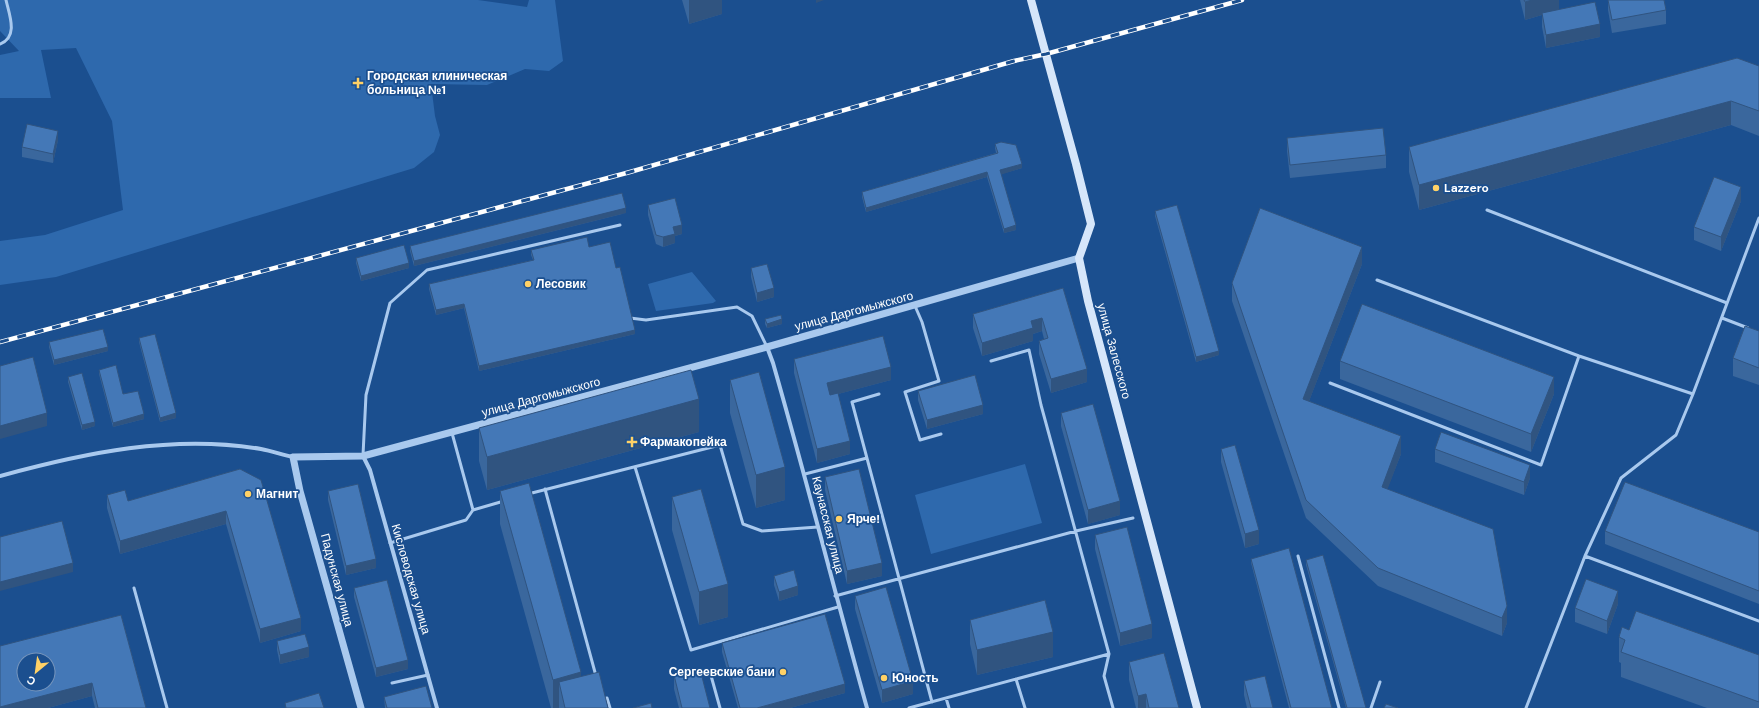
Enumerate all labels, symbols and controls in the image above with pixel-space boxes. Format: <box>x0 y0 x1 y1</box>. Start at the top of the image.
place label: Городская клиническая больница №1 <box>367 68 507 98</box>
marker: Городская клиническая больница №1 <box>352 77 364 89</box>
place label: Lazzero <box>1444 180 1489 196</box>
marker: Lazzero <box>1431 183 1441 193</box>
place label: Лесовик <box>536 276 587 292</box>
marker: Лесовик <box>523 279 533 289</box>
street label: улица Даргомыжского <box>793 287 915 335</box>
street label: улица Залесского <box>1094 301 1135 401</box>
street label: улица Даргомыжского <box>480 373 602 421</box>
place label: Фармакопейка <box>640 434 727 450</box>
marker: Фармакопейка <box>627 437 637 447</box>
street label: Каунасская улица <box>808 475 848 576</box>
place label: Магнит <box>256 486 298 502</box>
marker: Магнит <box>243 489 253 499</box>
place label: Ярче! <box>847 511 880 527</box>
marker: Ярче! <box>834 514 844 524</box>
street label: Кисловодская улица <box>388 522 434 636</box>
street label: Падунская улица <box>317 532 357 629</box>
north arrow <box>16 652 56 692</box>
place label: Сергеевские бани <box>669 664 775 680</box>
marker: Сергеевские бани <box>778 667 788 677</box>
place label: Юность <box>892 670 939 686</box>
text: С <box>24 673 38 689</box>
marker: Юность <box>879 673 889 683</box>

